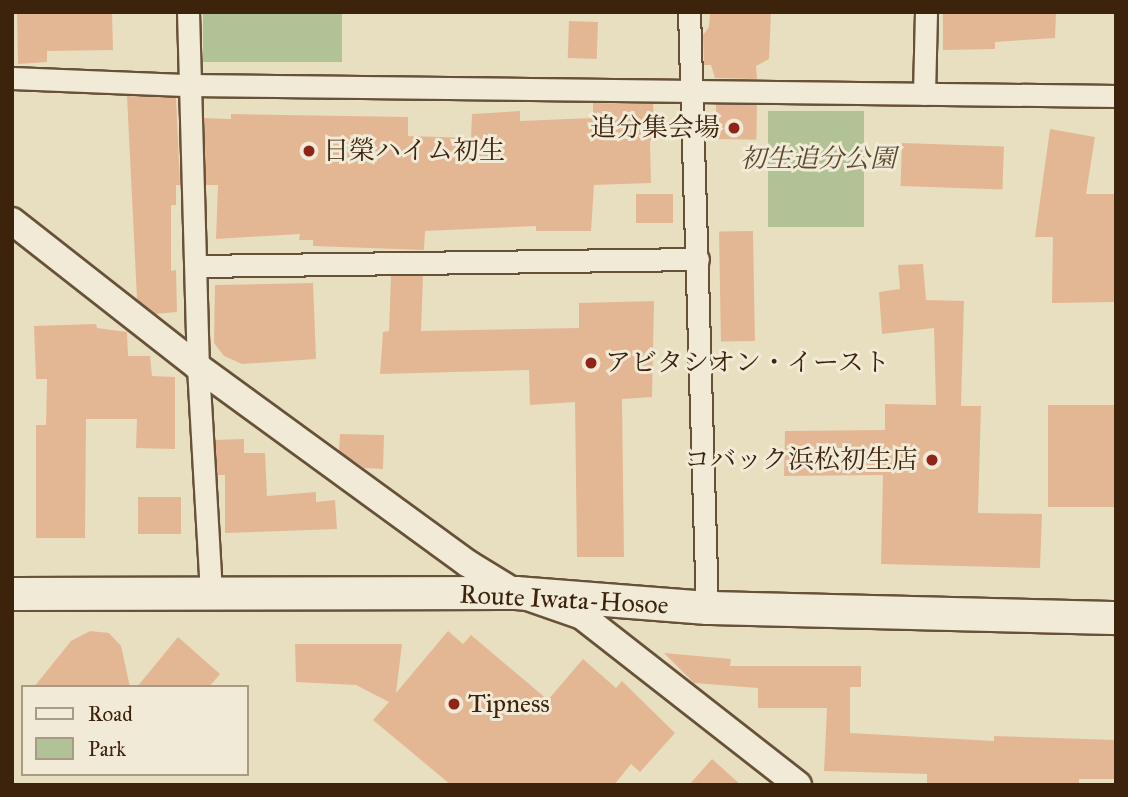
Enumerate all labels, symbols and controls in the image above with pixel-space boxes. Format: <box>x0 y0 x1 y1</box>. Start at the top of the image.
place label: 追分集会場 <box>590 112 720 144</box>
marker: 追分集会場 <box>726 120 742 136</box>
place label: 日榮ハイム初生 <box>323 135 505 167</box>
marker: 日榮ハイム初生 <box>301 143 317 159</box>
park label: 初生追分公園 <box>740 143 896 175</box>
place label: アビタシオン・イースト <box>605 347 891 379</box>
marker: アビタシオン・イースト <box>583 355 599 371</box>
place label: コバック浜松初生店 <box>684 444 918 476</box>
marker: コバック浜松初生店 <box>924 452 940 468</box>
street label: Route Iwata-Hosoe <box>459 579 669 621</box>
legend <box>21 685 248 776</box>
place label: Tipness <box>468 688 550 720</box>
marker: Tipness <box>446 696 462 712</box>
text: Road <box>88 701 133 727</box>
text: Park <box>88 736 126 762</box>

